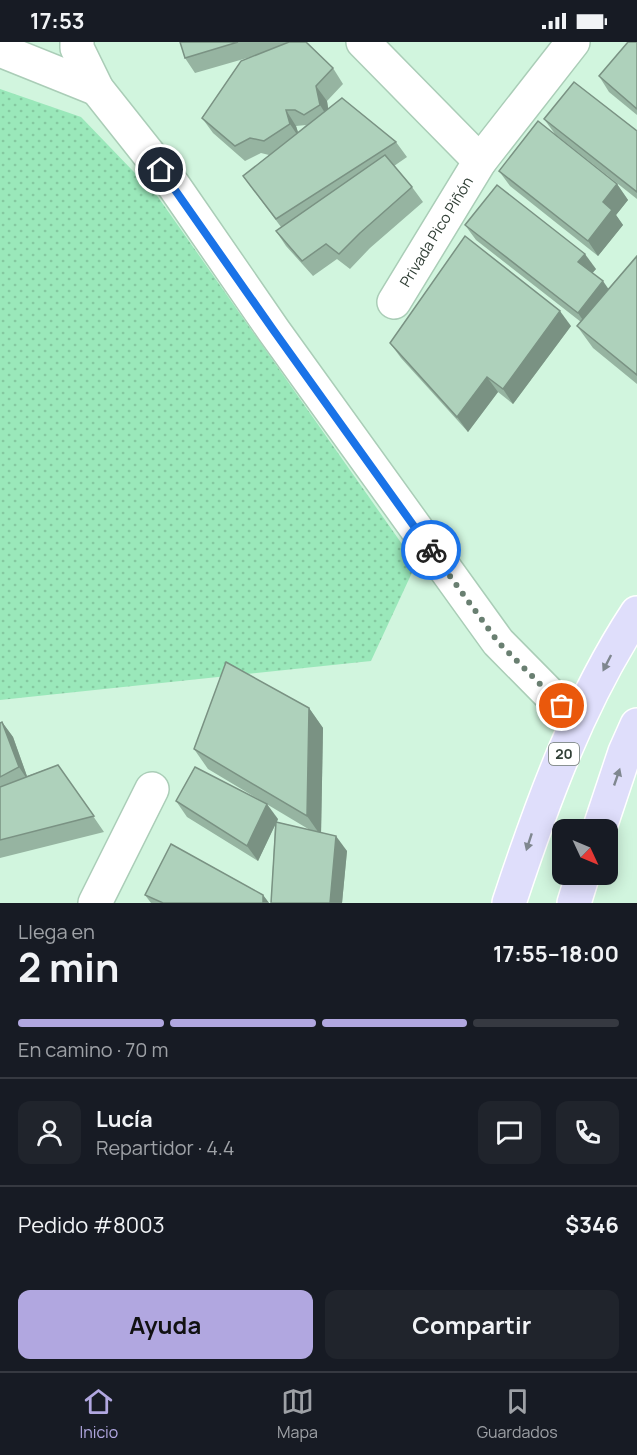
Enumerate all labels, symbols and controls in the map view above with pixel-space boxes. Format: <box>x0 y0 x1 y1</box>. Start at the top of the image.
text: 17:53 <box>30 6 85 36</box>
pin <box>135 144 186 195</box>
icon: home <box>144 153 177 186</box>
street label: Privada Pico Piñón <box>395 173 478 291</box>
courier <box>401 520 461 580</box>
icon: bike <box>415 534 448 567</box>
one-way arrow <box>602 655 612 672</box>
pin <box>536 680 587 731</box>
icon: bag <box>545 689 578 722</box>
road number: 20 <box>549 743 579 765</box>
one-way arrow <box>612 768 622 786</box>
north arrow <box>552 819 618 885</box>
map controls <box>552 819 618 885</box>
one-way arrow <box>524 833 533 851</box>
text: Llega en <box>18 918 95 945</box>
text: 17:55–18:00 <box>493 939 619 969</box>
text: 2 min <box>18 940 119 994</box>
text: En camino · 70 m <box>18 1036 168 1063</box>
button: person <box>18 1101 81 1164</box>
button: chat <box>478 1101 541 1164</box>
button: phone <box>556 1101 619 1164</box>
text: Lucía <box>96 1104 153 1134</box>
text: Repartidor · 4.4 <box>96 1134 235 1161</box>
text: Pedido #8003 <box>18 1210 165 1240</box>
text: $346 <box>565 1210 619 1240</box>
button: Ayuda <box>18 1290 313 1359</box>
button: Compartir <box>325 1290 619 1359</box>
tab: Inicio <box>79 1385 118 1443</box>
tab: Mapa <box>277 1385 318 1443</box>
tab: Guardados <box>477 1385 558 1443</box>

